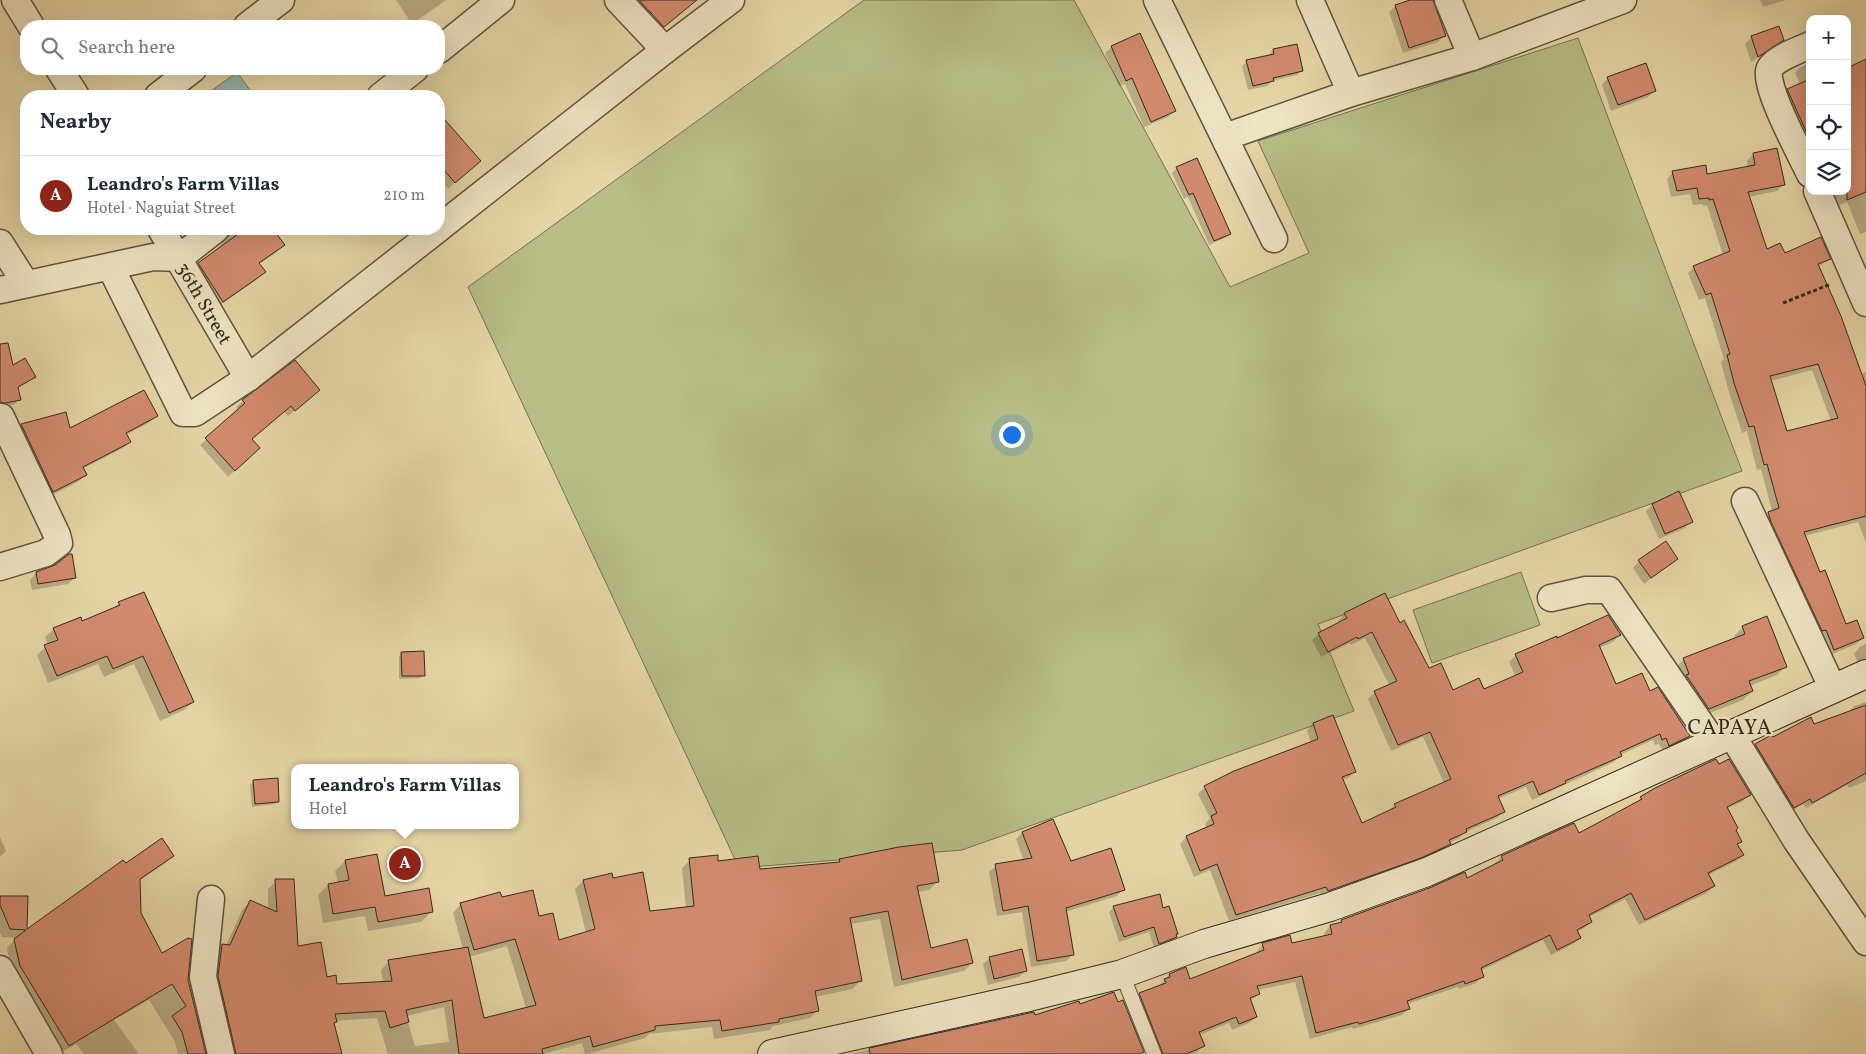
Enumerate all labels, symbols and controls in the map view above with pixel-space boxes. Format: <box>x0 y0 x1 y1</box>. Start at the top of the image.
map controls <box>1806 15 1851 195</box>
button: + <box>1806 15 1851 60</box>
search box <box>20 20 445 75</box>
icon: search <box>38 34 66 62</box>
text: Search here <box>78 35 175 61</box>
button: − <box>1806 60 1851 105</box>
button: locate <box>1806 105 1851 150</box>
text: Nearby <box>40 108 111 137</box>
button: layers <box>1806 150 1851 195</box>
text: Leandro's Farm Villas <box>87 172 280 198</box>
text: A <box>50 185 62 207</box>
text: 210 m <box>383 185 425 207</box>
text: Hotel · Naguiat Street <box>87 198 235 220</box>
street label: 36th Street <box>169 258 237 350</box>
your location <box>999 422 1025 448</box>
district label: CAPAYA <box>1688 714 1772 743</box>
popup <box>291 764 519 829</box>
text: Leandro's Farm Villas <box>309 773 501 799</box>
text: Hotel <box>309 799 347 821</box>
pin: A <box>389 845 421 883</box>

